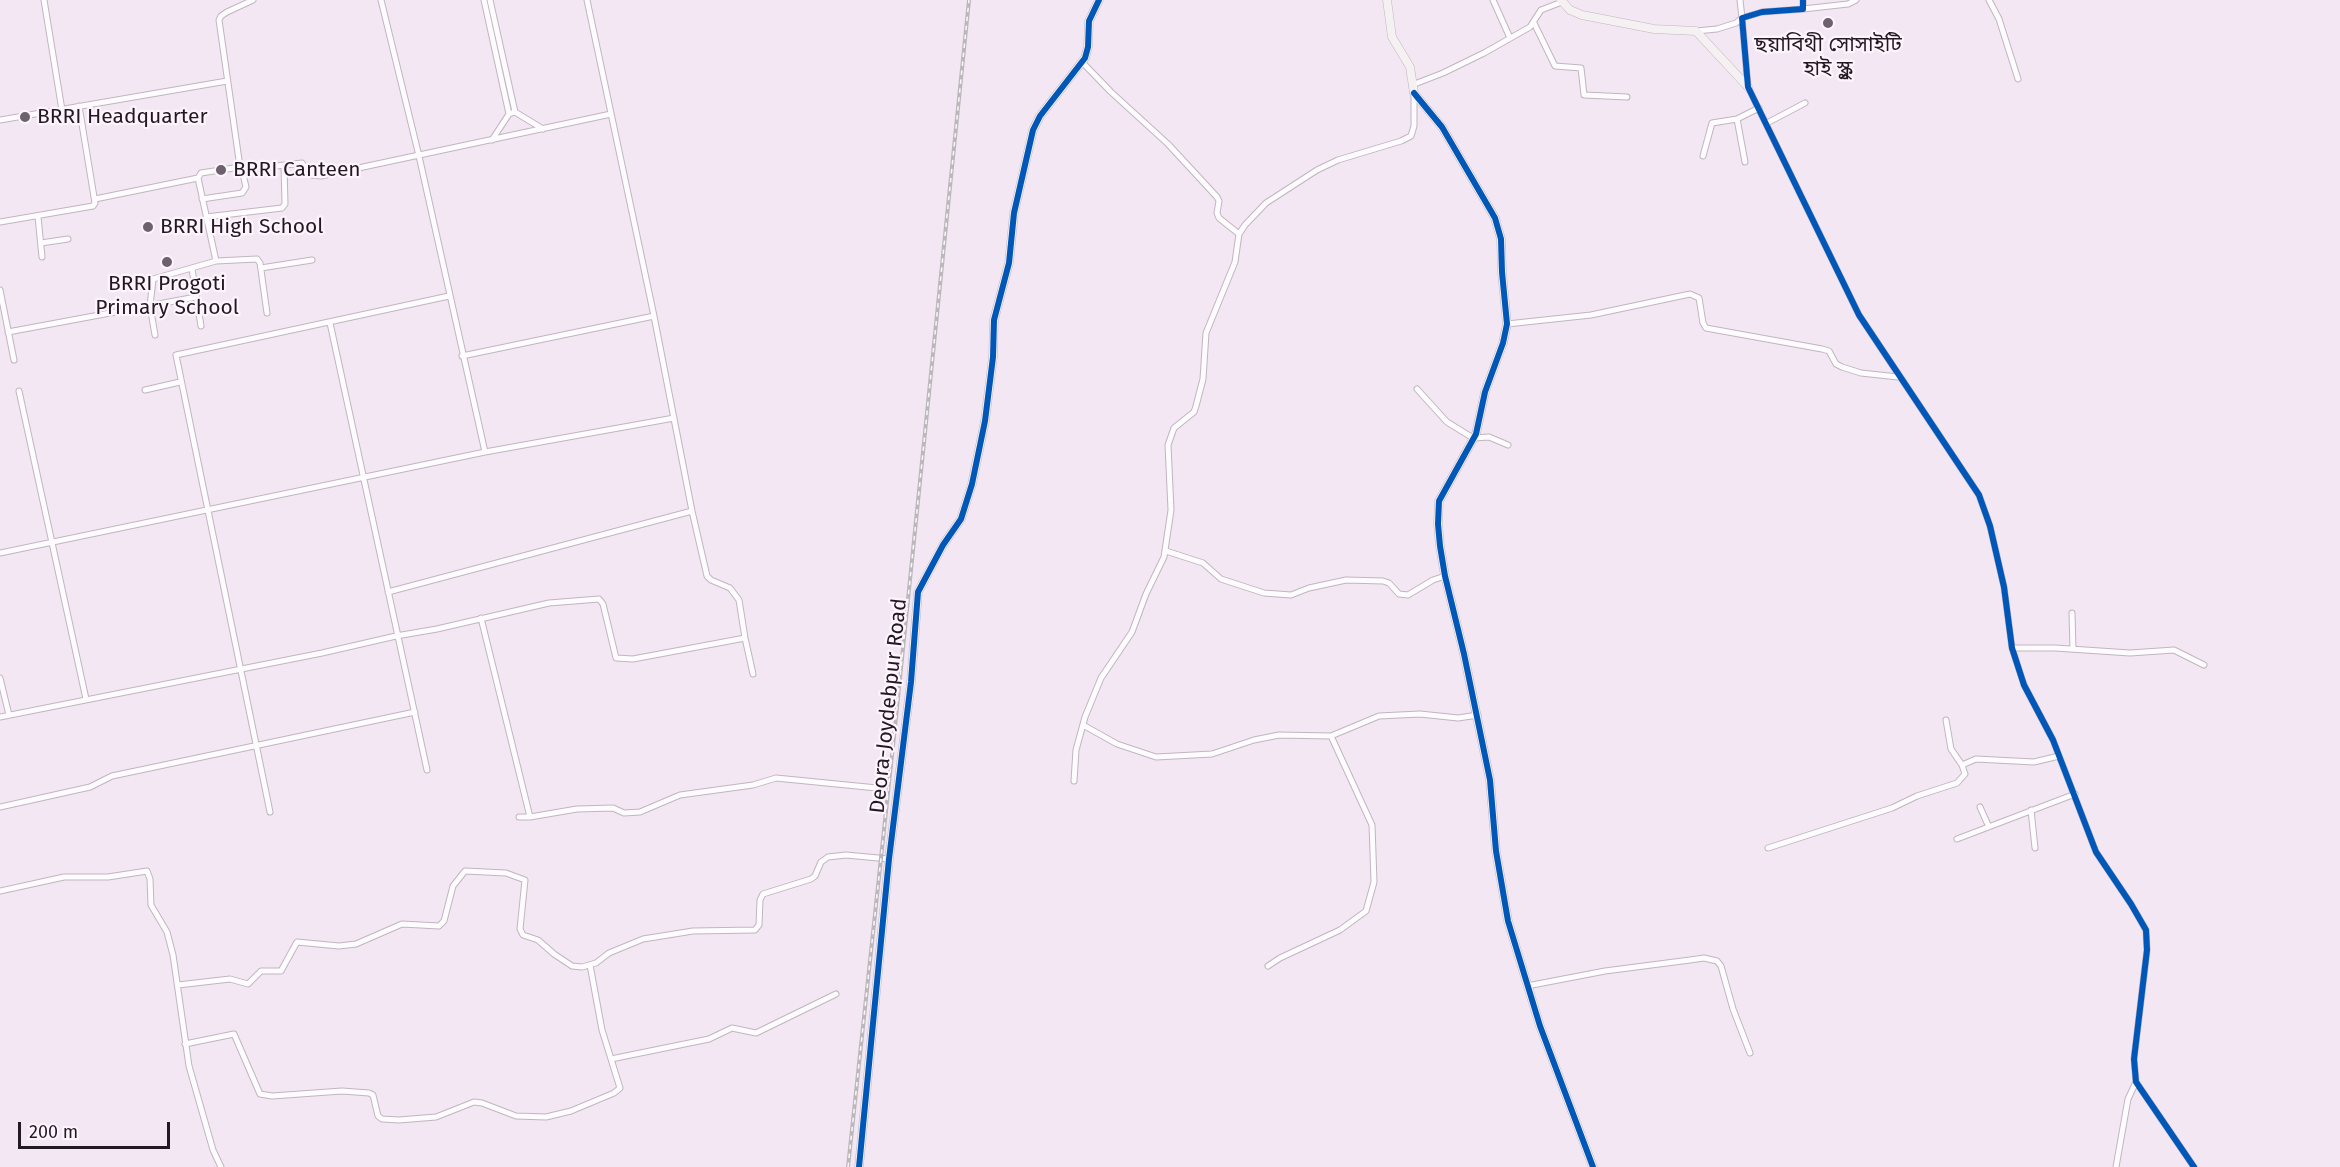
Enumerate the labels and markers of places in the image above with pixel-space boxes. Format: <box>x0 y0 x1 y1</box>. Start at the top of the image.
marker: ছয়াবিথী সোসাইটি হাই স্কুল <box>1821 16 1835 30</box>
place label: ছয়াবিথী সোসাইটি হাই স্কুল <box>1754 32 1902 82</box>
place label: BRRI Headquarter <box>37 104 208 130</box>
marker: BRRI Headquarter <box>18 110 32 124</box>
place label: BRRI Canteen <box>233 157 361 183</box>
marker: BRRI Canteen <box>214 163 228 177</box>
place label: BRRI High School <box>160 214 323 240</box>
marker: BRRI High School <box>141 220 155 234</box>
marker: BRRI Progoti Primary School <box>160 255 174 269</box>
place label: BRRI Progoti Primary School <box>95 271 239 321</box>

